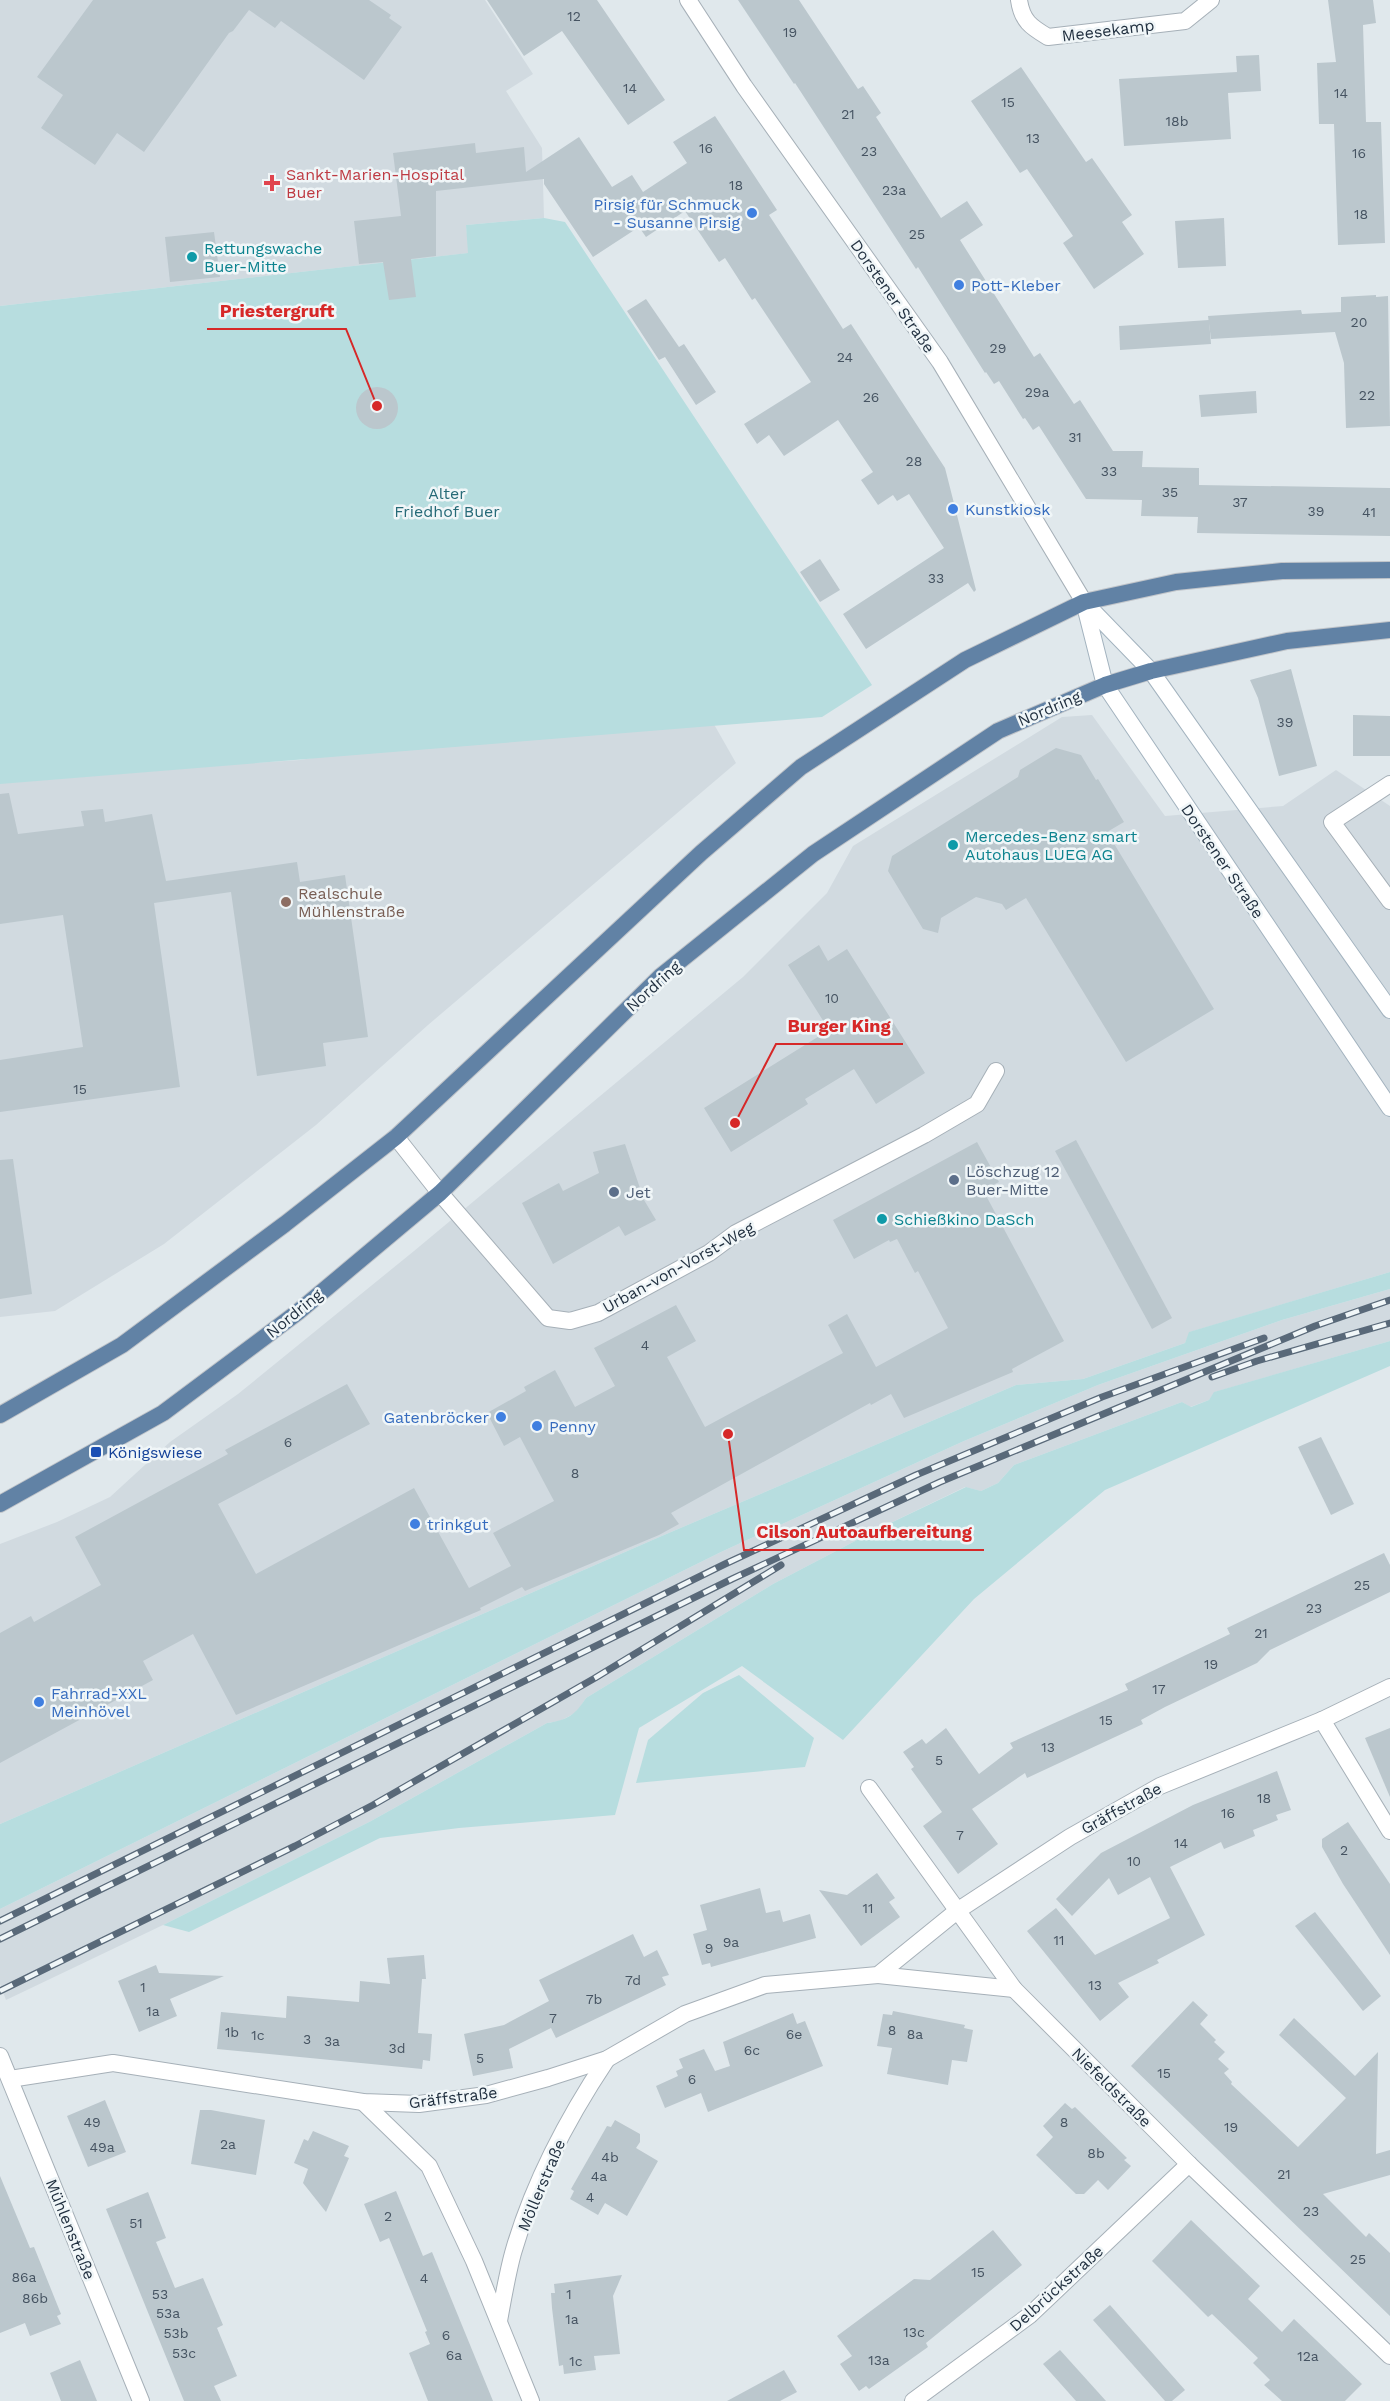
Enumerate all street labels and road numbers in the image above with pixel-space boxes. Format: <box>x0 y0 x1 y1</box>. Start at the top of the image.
street label: Meesekamp <box>1061 15 1155 46</box>
street label: Dorstener Straße <box>846 236 939 357</box>
street label: Nordring <box>1015 686 1084 730</box>
street label: Dorstener Straße <box>1177 800 1268 922</box>
street label: Nordring <box>622 957 685 1016</box>
street label: Urban-von-Vorst-Weg <box>599 1218 758 1317</box>
street label: Nordring <box>262 1285 327 1342</box>
street label: Gräffstraße <box>1078 1779 1165 1838</box>
street label: Niefeldstraße <box>1068 2044 1155 2131</box>
street label: Gräffstraße <box>408 2083 498 2112</box>
street label: Möllerstraße <box>514 2136 569 2234</box>
street label: Mühlenstraße <box>42 2176 99 2282</box>
street label: Delbrückstraße <box>1006 2241 1107 2335</box>

